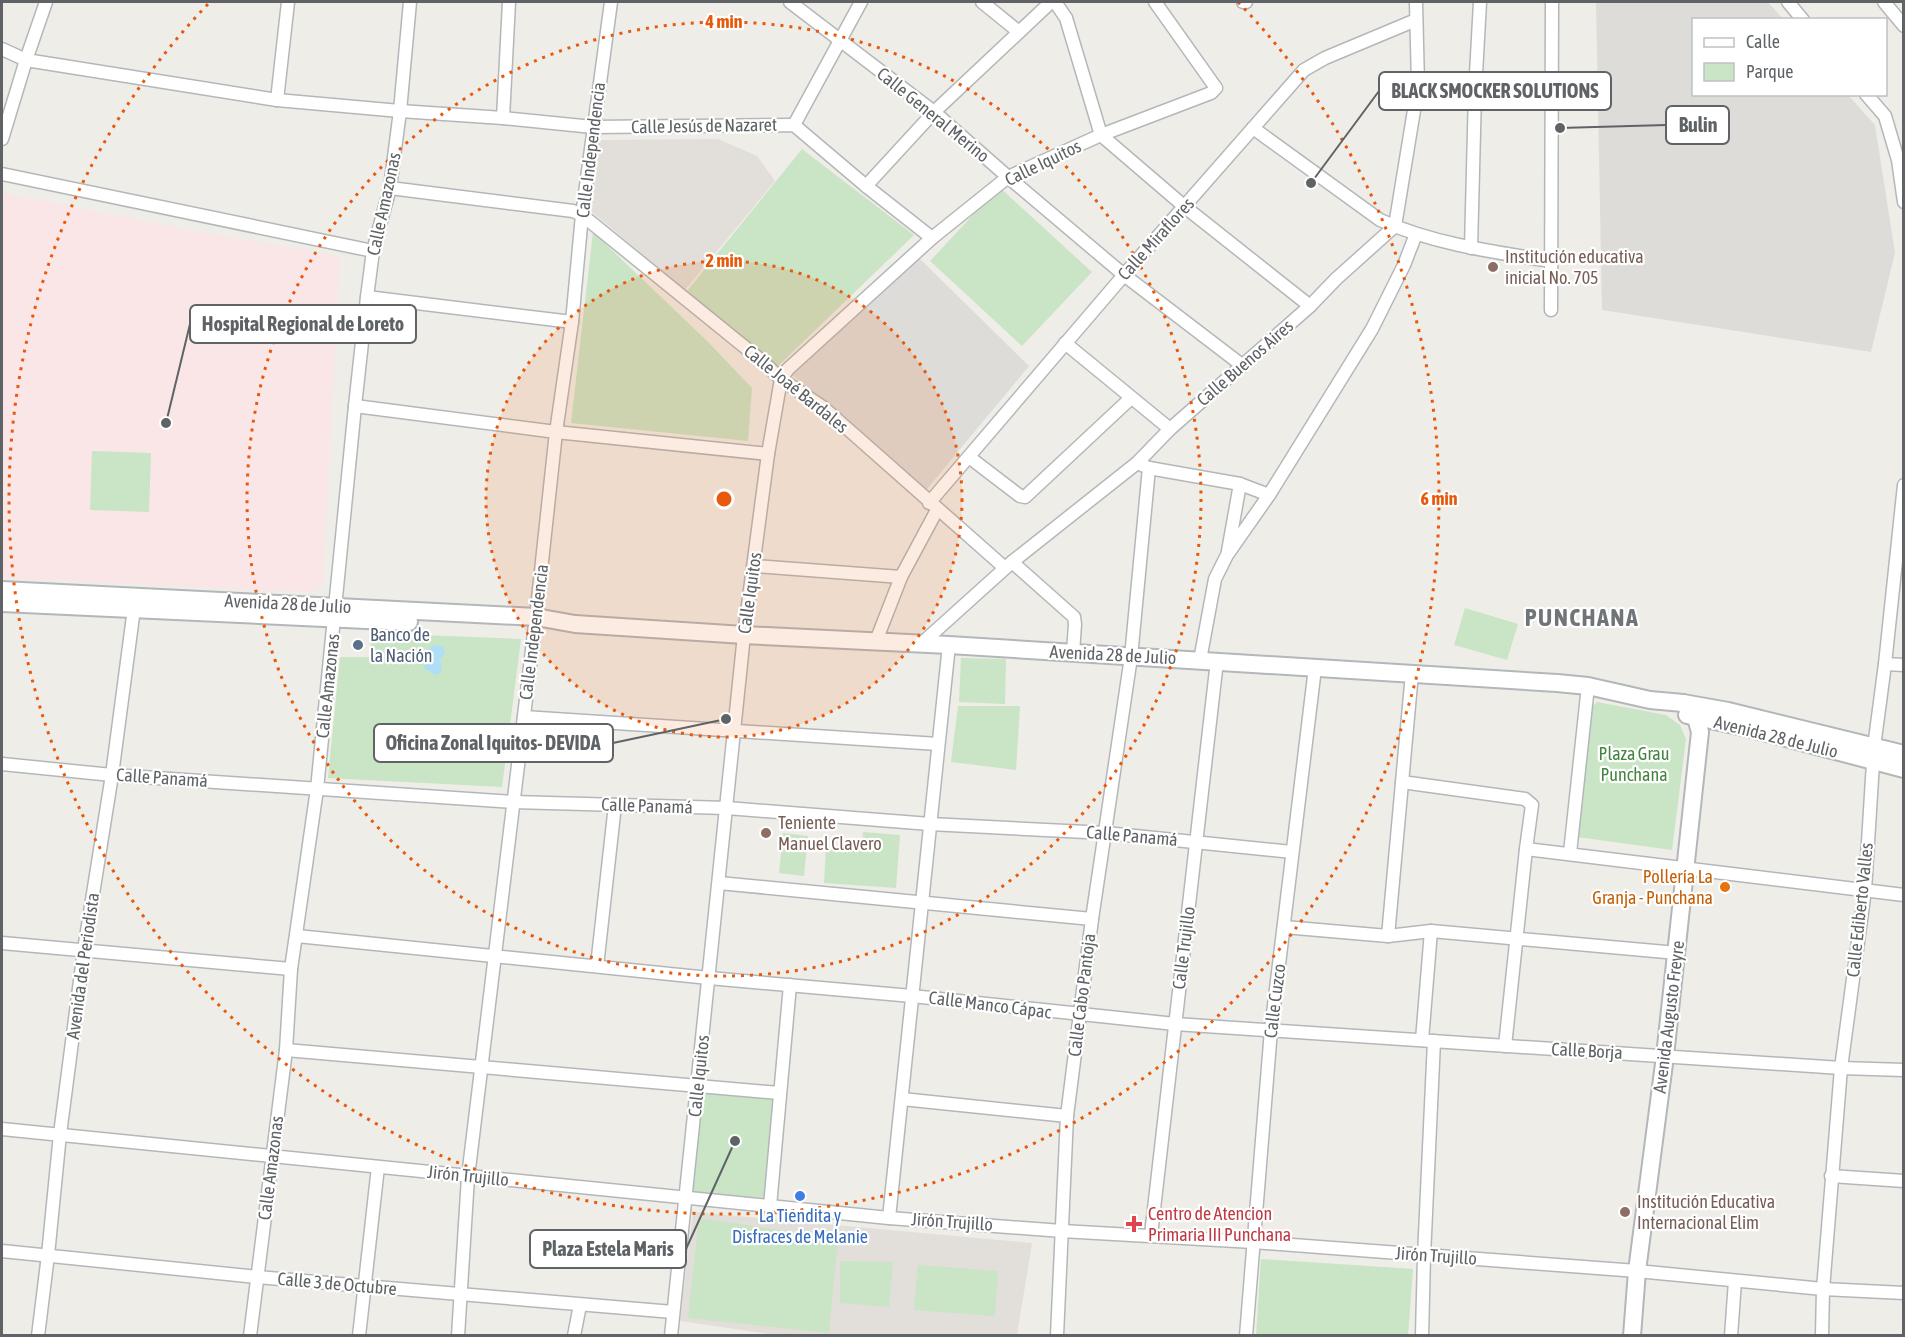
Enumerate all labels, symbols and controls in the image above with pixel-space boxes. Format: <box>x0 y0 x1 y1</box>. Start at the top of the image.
text: 4 min <box>705 11 743 32</box>
legend <box>1692 18 1887 96</box>
text: Calle <box>1746 31 1780 52</box>
text: Parque <box>1746 61 1794 82</box>
street label: Calle General Merino <box>873 63 994 166</box>
callout: BLACK SMOCKER SOLUTIONS <box>1379 72 1611 110</box>
text: BLACK SMOCKER SOLUTIONS <box>1391 79 1599 102</box>
street label: Calle Independencia <box>572 81 609 219</box>
callout: Bulin <box>1666 106 1729 144</box>
text: Bulin <box>1679 113 1717 136</box>
street label: Calle Jesús de Nazaret <box>631 114 777 137</box>
street label: Calle Iquitos <box>1001 135 1084 190</box>
street label: Calle Amazonas <box>362 150 405 257</box>
street label: Calle Miraflores <box>1113 193 1198 284</box>
place label: Institución educativa inicial No. 705 <box>1505 246 1644 288</box>
text: 2 min <box>706 250 743 271</box>
marker: Institución educativa inicial No. 705 <box>1486 260 1500 274</box>
callout: Hospital Regional de Loreto <box>190 305 416 343</box>
text: Hospital Regional de Loreto <box>202 312 404 335</box>
street label: Calle Buenos Aires <box>1192 315 1297 410</box>
street label: Calle Joaé Bardales <box>740 340 853 437</box>
text: 6 min <box>1421 488 1458 509</box>
centre of rings <box>714 489 734 509</box>
street label: Calle Iquitos <box>733 551 766 635</box>
street label: Calle Independencia <box>515 563 552 701</box>
street label: Avenida 28 de Julio <box>224 590 352 617</box>
district label: PUNCHANA <box>1525 604 1639 631</box>
place label: Banco de la Nación <box>370 624 433 666</box>
street label: Calle Amazonas <box>312 633 343 739</box>
marker: Banco de la Nación <box>351 638 365 652</box>
street label: Avenida 28 de Julio <box>1049 641 1177 668</box>
street label: Avenida 28 de Julio <box>1712 711 1840 762</box>
callout: Oficina Zonal Iquitos- DEVIDA <box>374 724 613 762</box>
text: Oficina Zonal Iquitos- DEVIDA <box>385 731 601 754</box>
park label: Plaza Grau Punchana <box>1599 743 1669 785</box>
street label: Calle Panamá <box>116 764 209 791</box>
street label: Calle Panamá <box>601 793 693 818</box>
place label: Teniente Manuel Clavero <box>778 812 882 854</box>
street label: Calle Panamá <box>1085 821 1179 850</box>
marker: Teniente Manuel Clavero <box>759 826 773 840</box>
street label: Calle Ediberto Valles <box>1842 842 1877 978</box>
place label: Pollería La Granja - Punchana <box>1592 866 1713 908</box>
marker: Pollería La Granja - Punchana <box>1718 880 1732 894</box>
street label: Avenida del Periodista <box>62 891 103 1041</box>
street label: Calle Trujillo <box>1168 905 1199 991</box>
street label: Calle Cabo Pantoja <box>1064 932 1099 1058</box>
street label: Avenida Augusto Freyre <box>1649 939 1688 1095</box>
street label: Calle Cuzco <box>1260 963 1289 1039</box>
street label: Calle Manco Cápac <box>928 987 1053 1022</box>
street label: Calle Iquitos <box>684 1034 713 1118</box>
street label: Calle Borja <box>1551 1038 1623 1063</box>
street label: Calle Amazonas <box>254 1115 287 1221</box>
street label: Jirón Trujillo <box>426 1161 510 1190</box>
marker: La Tiendita y Disfraces de Melanie <box>793 1189 807 1203</box>
place label: Institución Educativa Internacional Elim <box>1637 1191 1775 1233</box>
place label: Centro de Atencion Primaria III Punchana <box>1148 1203 1291 1245</box>
place label: La Tiendita y Disfraces de Melanie <box>732 1205 868 1247</box>
marker: Institución Educativa Internacional Elim <box>1618 1205 1632 1219</box>
street label: Jirón Trujillo <box>911 1208 994 1235</box>
marker: Centro de Atencion Primaria III Punchana <box>1125 1215 1143 1233</box>
callout: Plaza Estela Maris <box>530 1230 686 1268</box>
text: Plaza Estela Maris <box>542 1237 674 1260</box>
street label: Jirón Trujillo <box>1395 1242 1478 1269</box>
street label: Calle 3 de Octubre <box>277 1268 398 1299</box>

